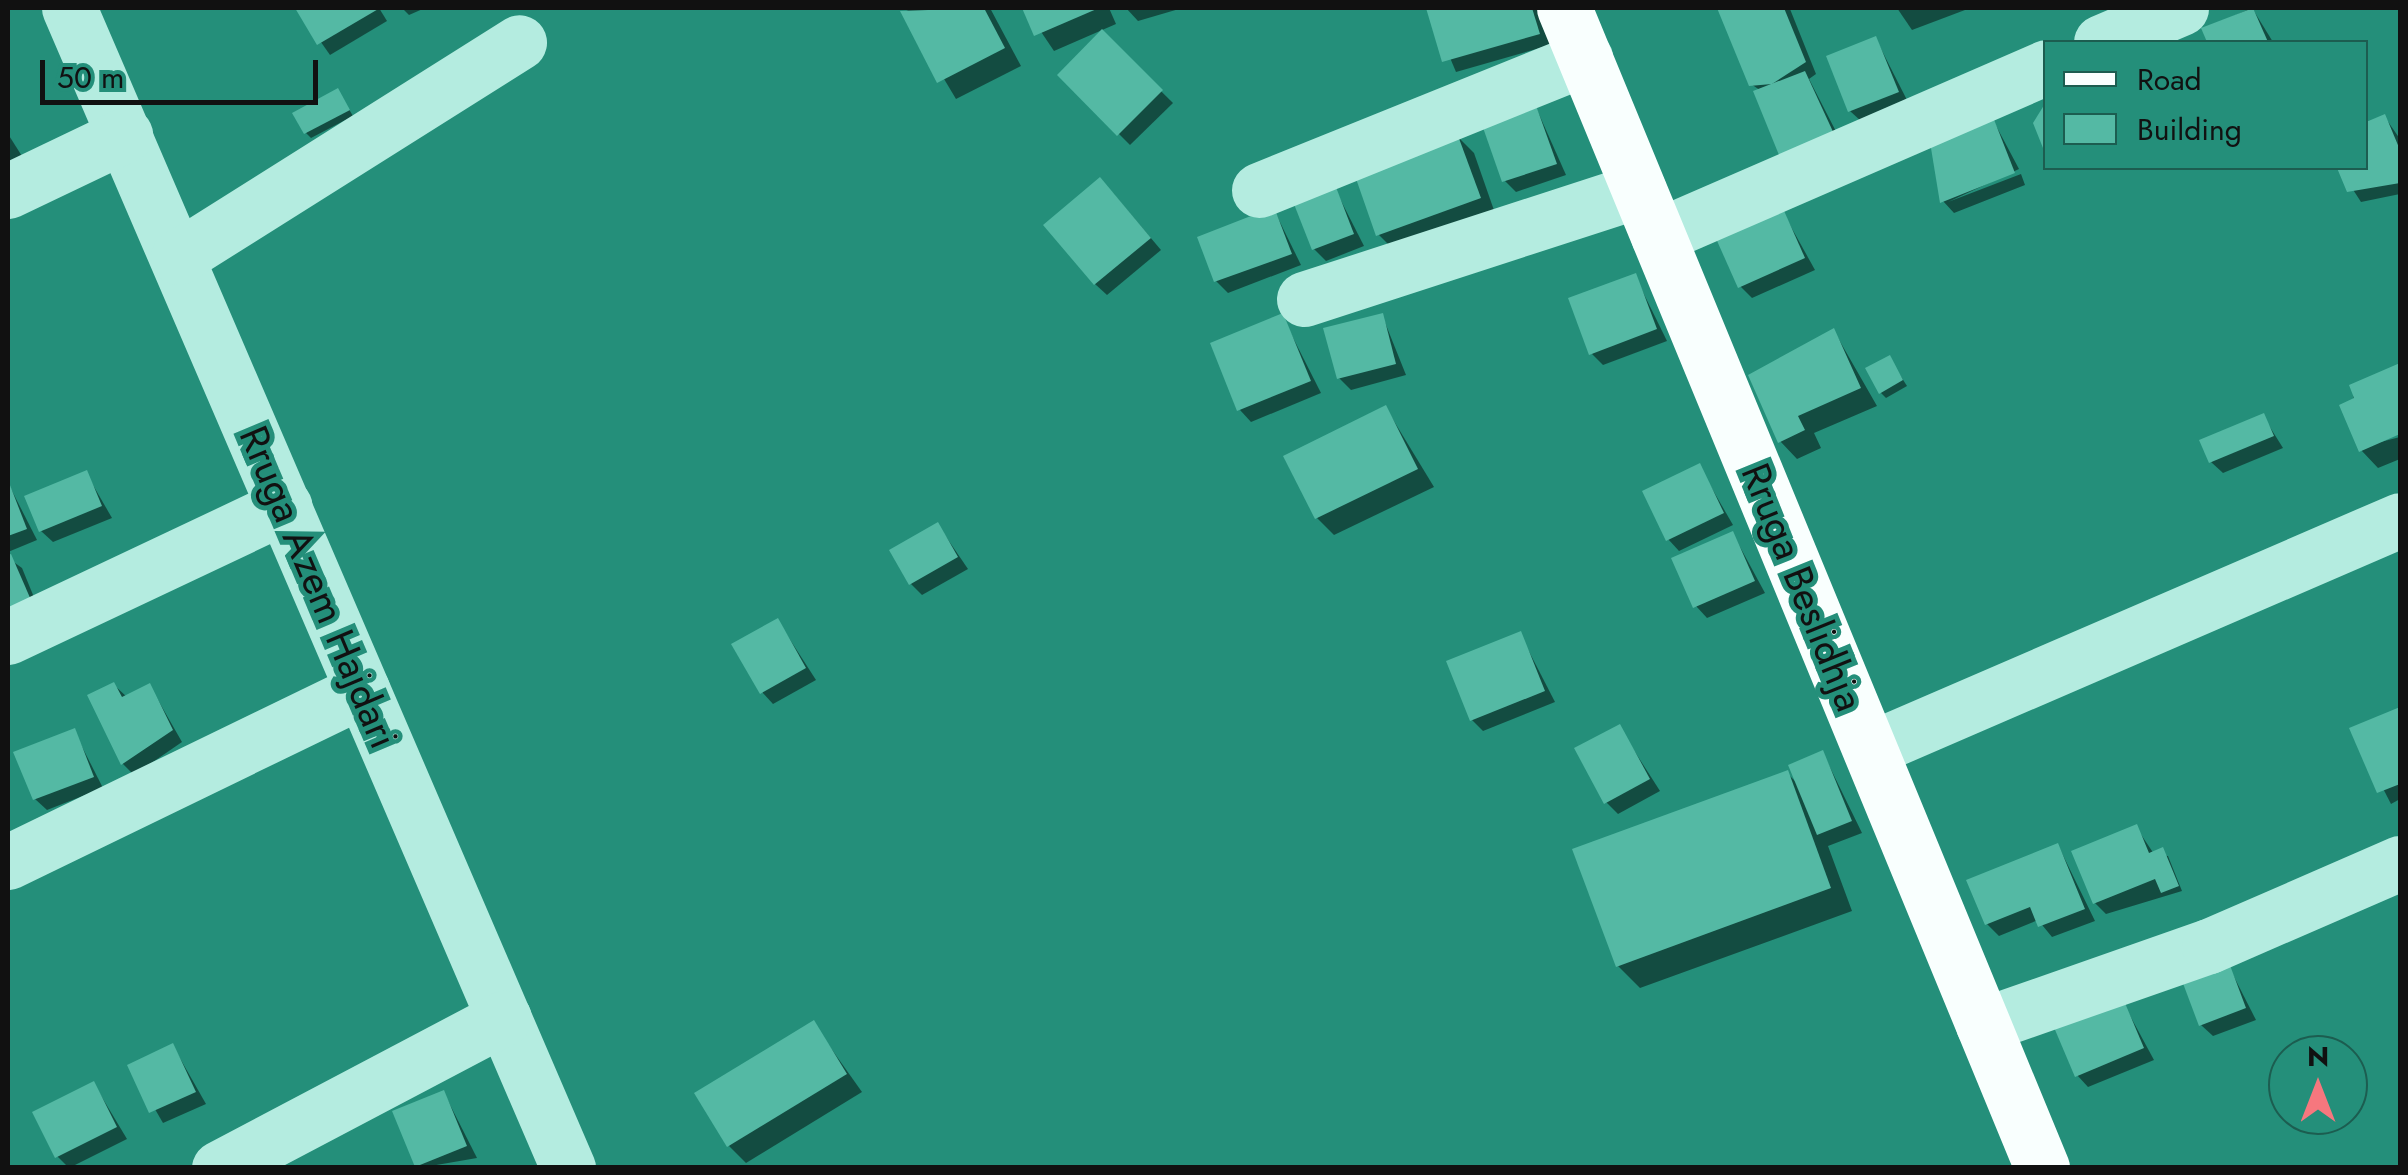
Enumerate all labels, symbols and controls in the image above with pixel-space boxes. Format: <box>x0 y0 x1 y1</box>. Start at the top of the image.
scale bar <box>45 40 322 102</box>
legend <box>2043 40 2368 170</box>
text: 50 m <box>57 56 124 99</box>
text: Road <box>2137 58 2202 101</box>
text: Building <box>2137 108 2242 151</box>
street label: Rruga Azem Hajdari <box>229 419 409 755</box>
street label: Rruga Beslidhja <box>1732 456 1874 718</box>
north arrow <box>2268 1035 2368 1135</box>
text: N <box>2307 1036 2329 1077</box>

